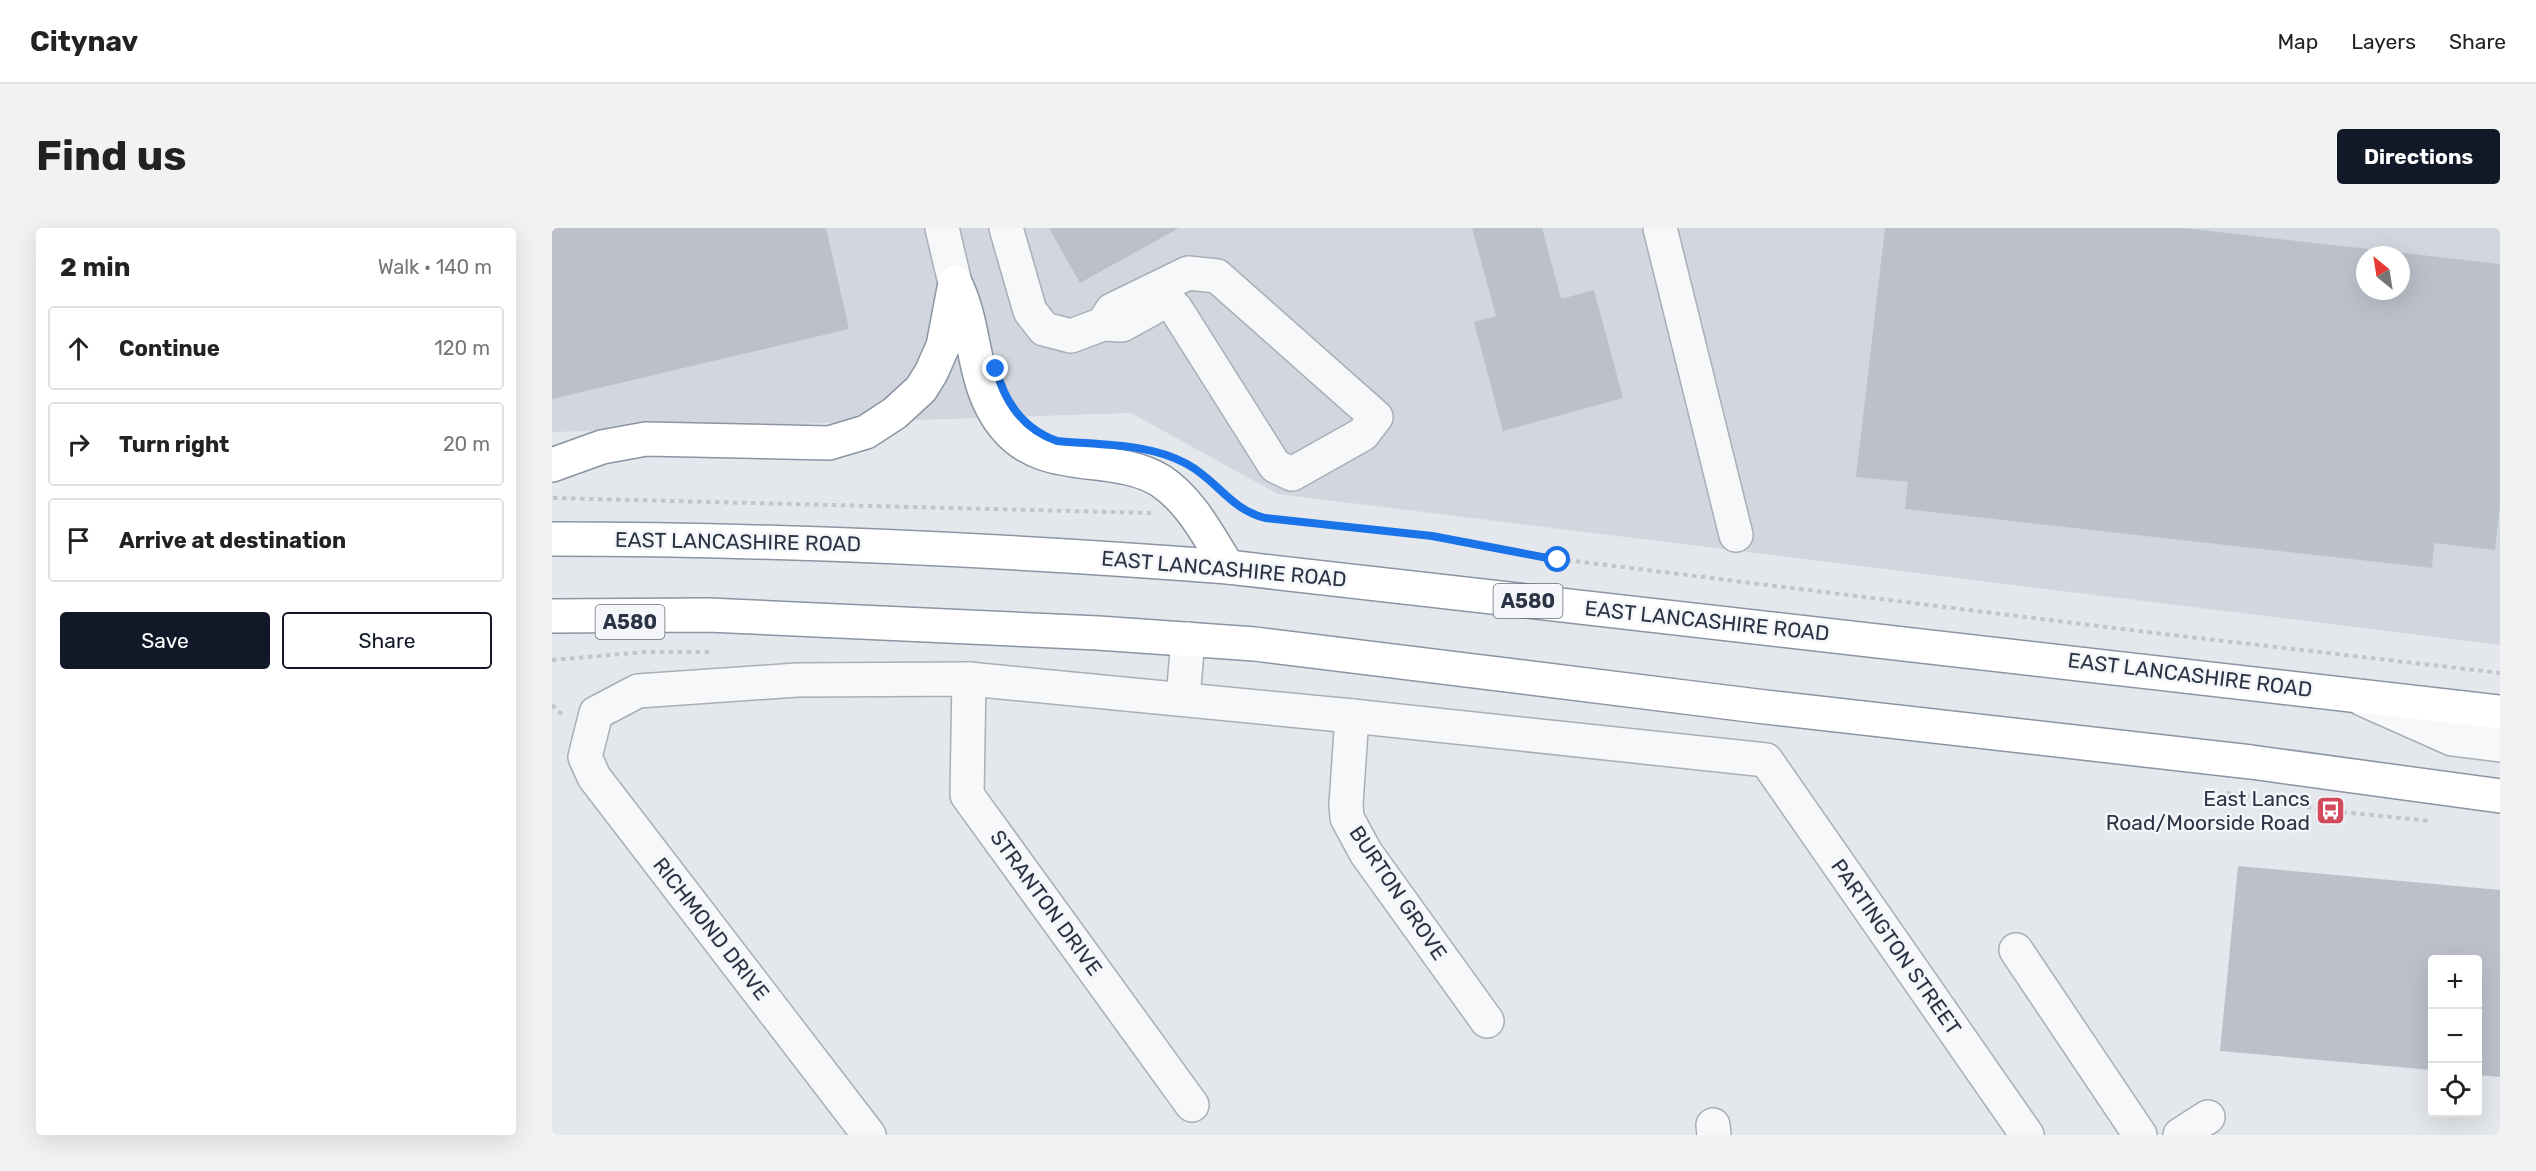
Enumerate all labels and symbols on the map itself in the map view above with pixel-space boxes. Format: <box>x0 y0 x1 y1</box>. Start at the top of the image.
north arrow <box>2356 246 2410 300</box>
route end <box>982 355 1008 381</box>
street label: EAST LANCASHIRE ROAD <box>615 527 861 556</box>
street label: EAST LANCASHIRE ROAD <box>1100 545 1348 592</box>
route start <box>1544 546 1570 572</box>
road number: A580 <box>1494 584 1562 618</box>
street label: EAST LANCASHIRE ROAD <box>1583 595 1831 646</box>
road number: A580 <box>596 605 664 639</box>
street label: EAST LANCASHIRE ROAD <box>2066 647 2314 702</box>
place label: East Lancs Road/Moorside Road <box>2106 786 2310 835</box>
bus stop icon: East Lancs Road/Moorside Road <box>2315 795 2347 827</box>
street label: BURTON GROVE <box>1344 821 1453 965</box>
street label: STRANTON DRIVE <box>985 825 1108 980</box>
street label: RICHMOND DRIVE <box>648 852 775 1005</box>
street label: PARTINGTON STREET <box>1826 854 1967 1040</box>

